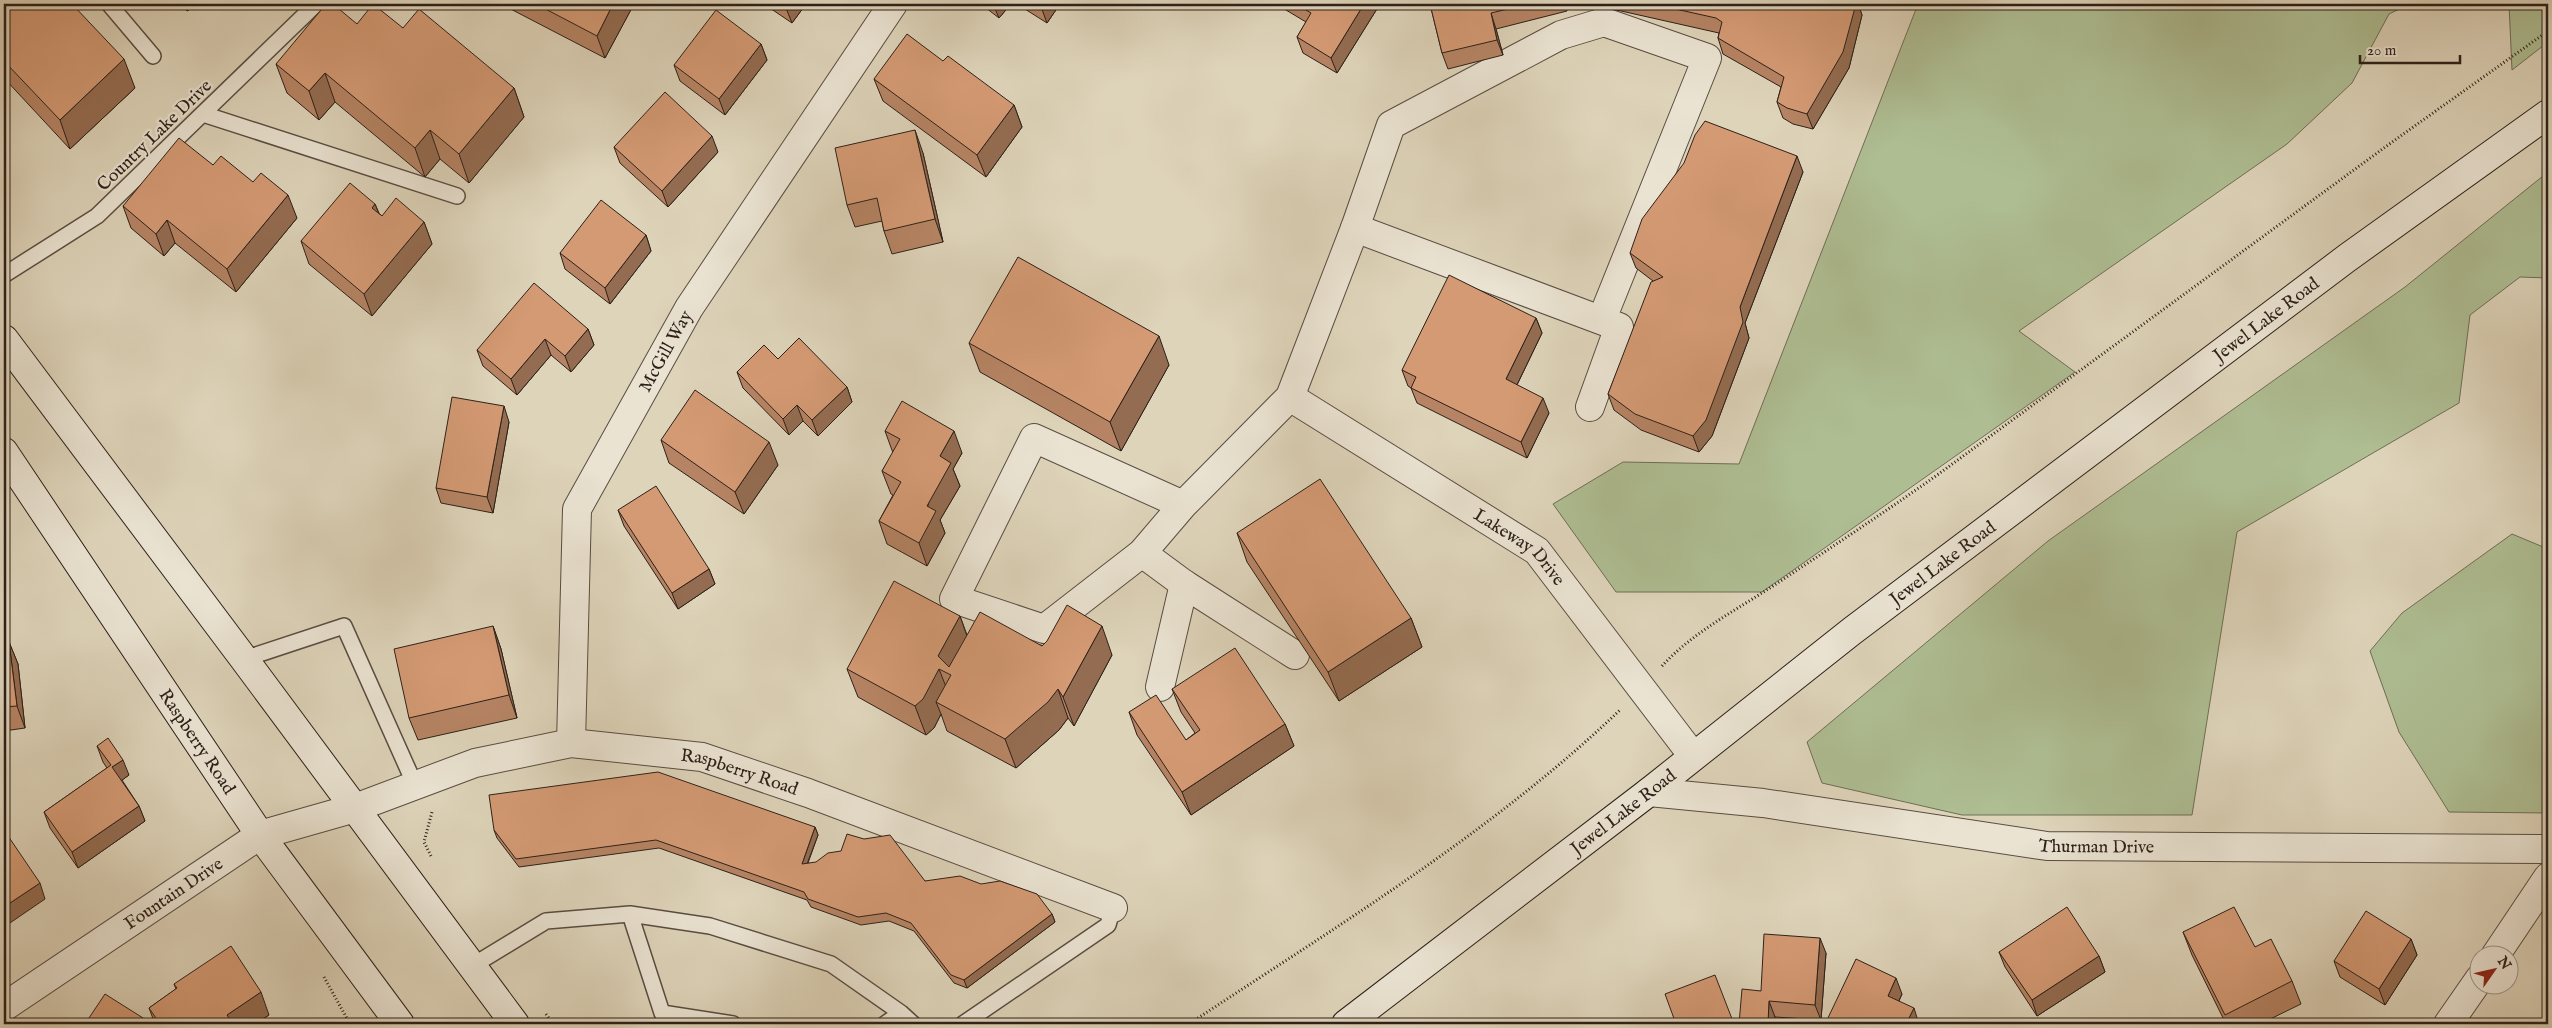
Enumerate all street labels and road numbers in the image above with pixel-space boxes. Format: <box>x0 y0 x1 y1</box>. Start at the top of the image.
street label: Country Lake Drive <box>93 75 217 197</box>
street label: Jewel Lake Road <box>2208 273 2325 369</box>
street label: McGill Way <box>634 307 698 397</box>
street label: Lakeway Drive <box>1469 504 1569 591</box>
street label: Jewel Lake Road <box>1884 516 2001 613</box>
street label: Raspberry Road <box>153 685 240 800</box>
street label: Raspberry Road <box>680 745 801 802</box>
street label: Jewel Lake Road <box>1565 765 1682 862</box>
street label: Thurman Drive <box>2036 835 2154 860</box>
street label: Fountain Drive <box>120 853 228 936</box>

